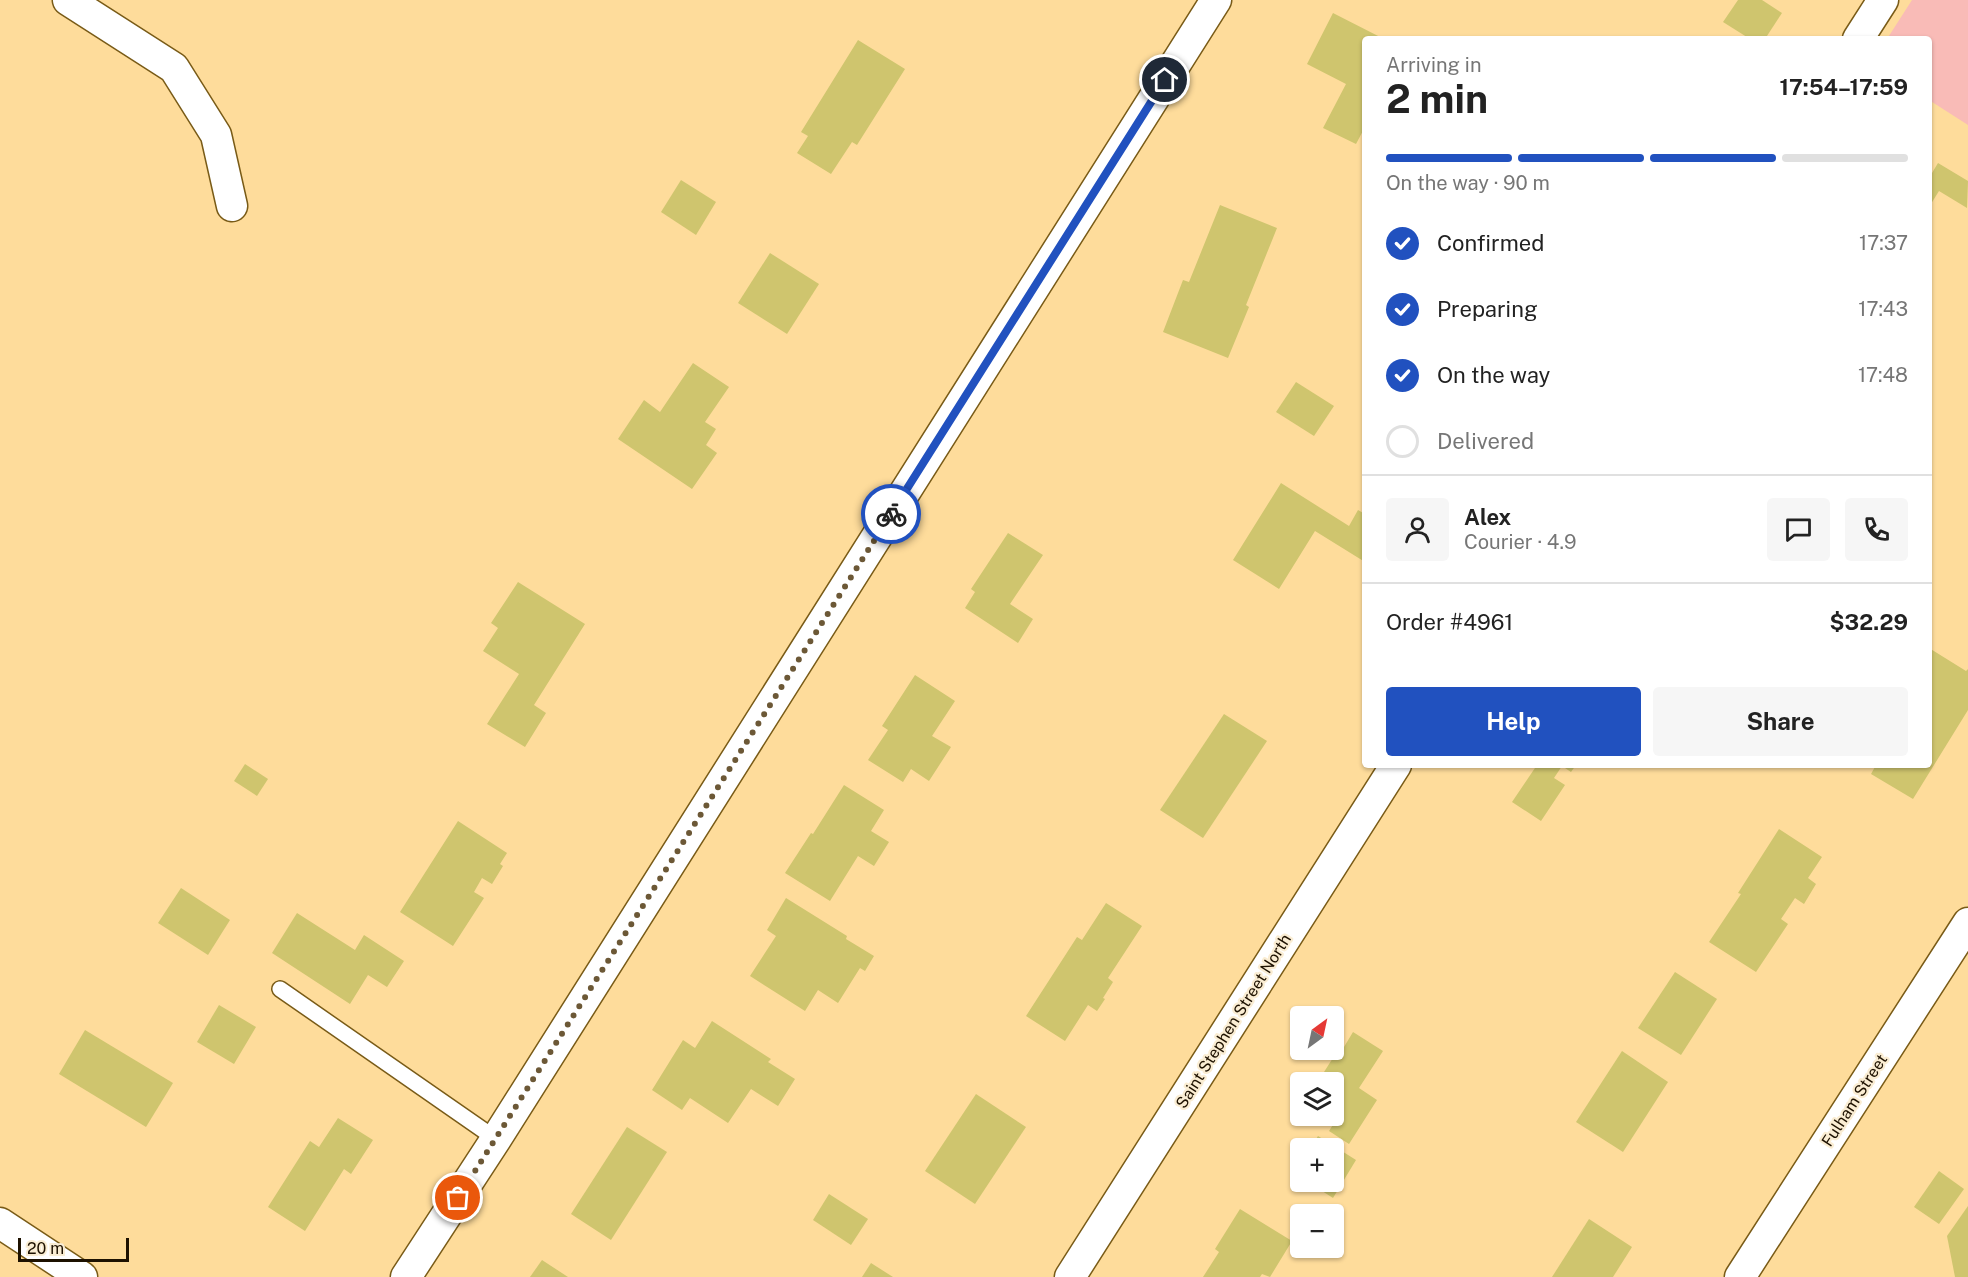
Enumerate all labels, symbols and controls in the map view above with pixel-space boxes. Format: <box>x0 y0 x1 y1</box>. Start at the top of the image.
text: Arriving in <box>1386 53 1481 77</box>
pin <box>1139 54 1190 105</box>
icon: home <box>1148 63 1181 96</box>
text: 17:54–17:59 <box>1780 74 1908 100</box>
text: 2 min <box>1386 76 1488 122</box>
text: On the way · 90 m <box>1386 171 1550 195</box>
icon: check <box>1386 227 1419 260</box>
text: Confirmed <box>1437 230 1544 256</box>
text: 17:37 <box>1859 231 1908 255</box>
icon: check <box>1386 293 1419 326</box>
text: Preparing <box>1437 296 1538 322</box>
text: 17:43 <box>1858 297 1908 321</box>
icon: check <box>1386 359 1419 392</box>
text: On the way <box>1437 362 1550 388</box>
text: 17:48 <box>1858 363 1908 387</box>
text: Delivered <box>1437 428 1534 454</box>
courier <box>861 484 921 544</box>
icon: bike <box>875 498 908 531</box>
button: person <box>1386 498 1449 561</box>
button: chat <box>1767 498 1830 561</box>
button: phone <box>1845 498 1908 561</box>
text: Alex <box>1464 504 1511 530</box>
text: Courier · 4.9 <box>1464 530 1576 554</box>
text: Order #4961 <box>1386 609 1513 635</box>
text: $32.29 <box>1830 609 1908 635</box>
button: Help <box>1386 687 1641 756</box>
button: Share <box>1653 687 1908 756</box>
street label: Saint Stephen Street North <box>1172 931 1295 1112</box>
north arrow <box>1290 1006 1344 1060</box>
map controls <box>1290 1006 1344 1258</box>
street label: Fulham Street <box>1818 1051 1891 1150</box>
button: layers <box>1290 1072 1344 1126</box>
button: + <box>1290 1138 1344 1192</box>
pin <box>432 1172 483 1223</box>
icon: bag <box>441 1181 474 1214</box>
button: − <box>1290 1204 1344 1258</box>
scale bar <box>18 1235 129 1262</box>
text: 20 m <box>27 1239 64 1258</box>

